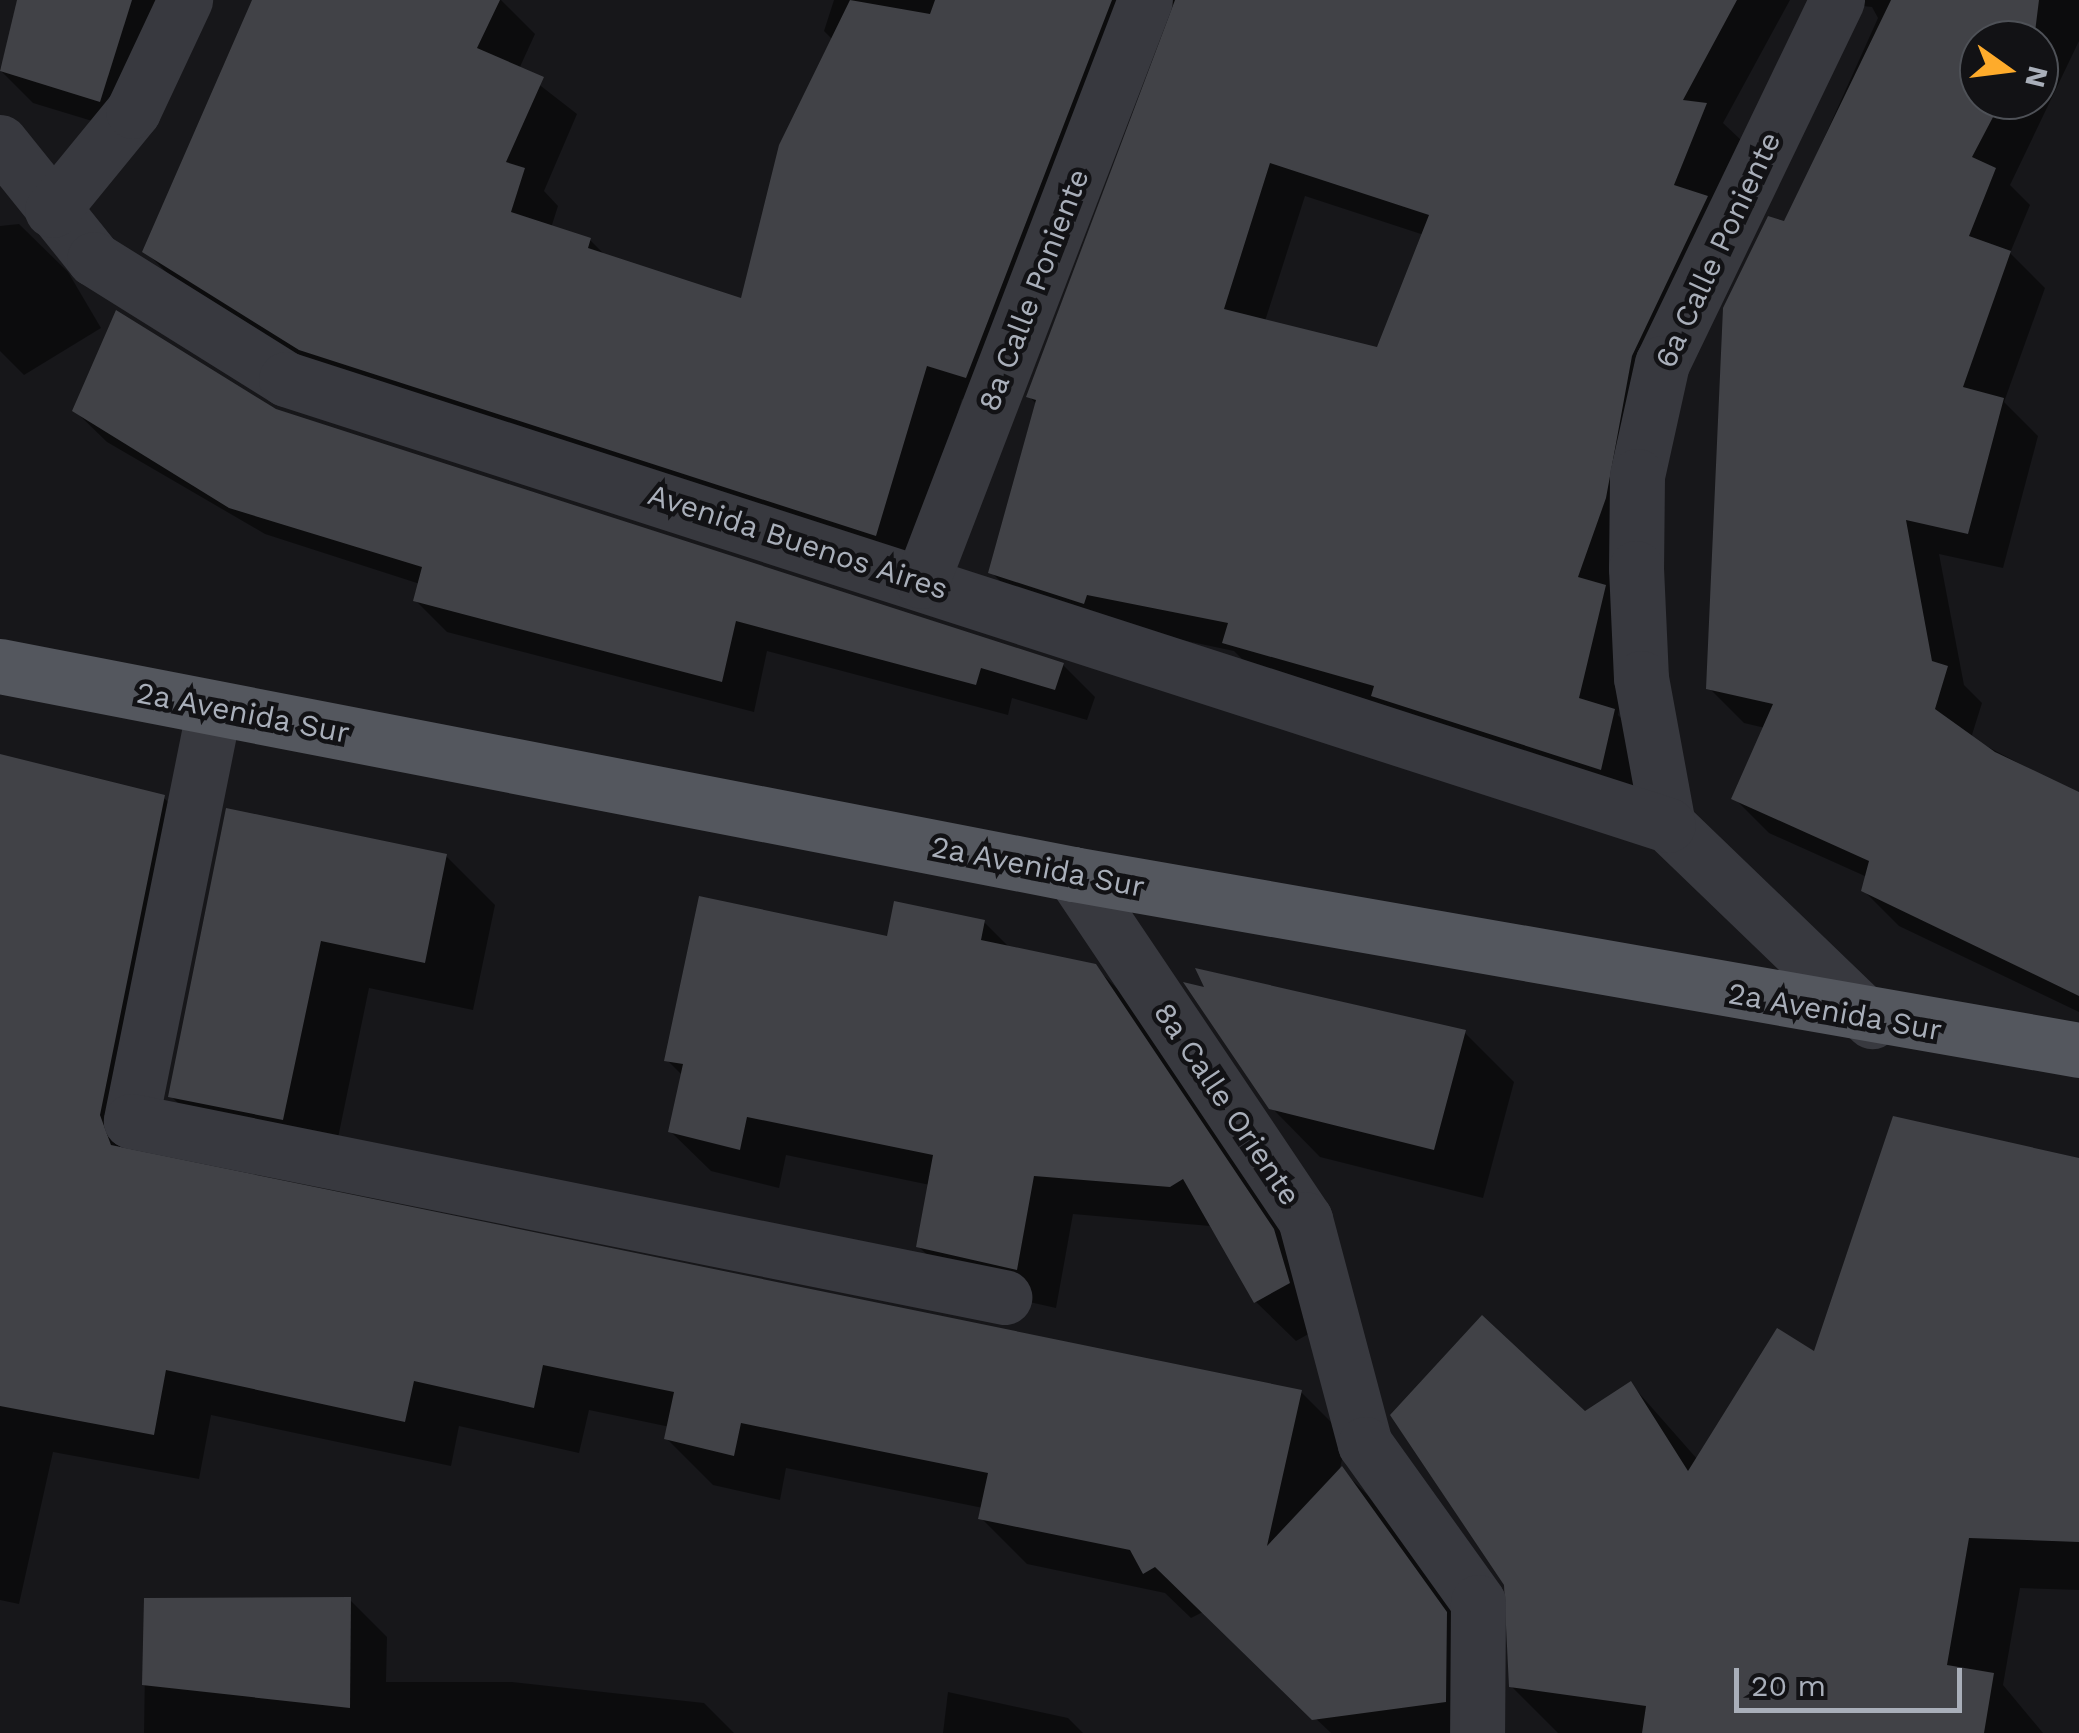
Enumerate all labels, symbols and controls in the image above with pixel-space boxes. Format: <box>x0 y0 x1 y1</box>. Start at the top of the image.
north arrow <box>1959 20 2059 120</box>
text: N <box>2018 63 2055 91</box>
street label: 6a Calle Poniente <box>1647 126 1789 374</box>
street label: 8a Calle Poniente <box>971 163 1097 417</box>
street label: Avenida Buenos Aires <box>643 476 953 608</box>
street label: 2a Avenida Sur <box>132 674 354 752</box>
street label: 2a Avenida Sur <box>927 828 1149 906</box>
street label: 2a Avenida Sur <box>1724 975 1946 1049</box>
street label: 8a Calle Oriente <box>1146 996 1308 1212</box>
scale bar <box>1739 1648 1966 1710</box>
text: 20 m <box>1751 1668 1826 1703</box>

